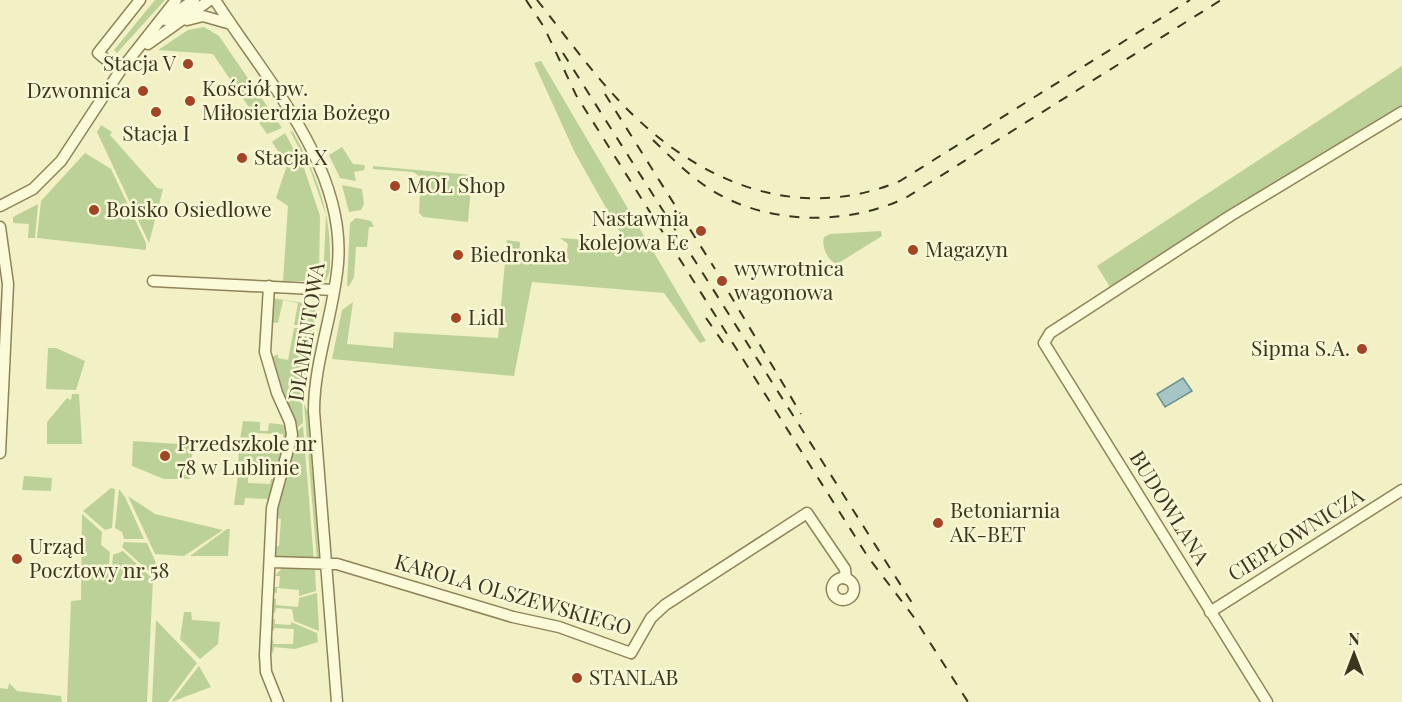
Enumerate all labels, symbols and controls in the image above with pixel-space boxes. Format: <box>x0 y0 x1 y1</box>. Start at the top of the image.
place label: Stacja V <box>103 48 177 76</box>
marker: Stacja V <box>181 57 195 71</box>
place label: Kościół pw. Miłosierdzia Bożego <box>202 73 390 125</box>
place label: Dzwonnica <box>26 75 132 103</box>
marker: Dzwonnica <box>136 84 150 98</box>
marker: Kościół pw. Miłosierdzia Bożego <box>183 94 197 108</box>
marker: Stacja I <box>149 105 163 119</box>
place label: Stacja I <box>122 118 190 146</box>
place label: Stacja X <box>254 142 328 170</box>
marker: Stacja X <box>235 151 249 165</box>
place label: MOL Shop <box>407 170 506 198</box>
marker: MOL Shop <box>388 179 402 193</box>
place label: Boisko Osiedlowe <box>106 194 272 222</box>
marker: Boisko Osiedlowe <box>87 203 101 217</box>
place label: Nastawnia kolejowa Ec <box>579 203 690 255</box>
marker: Nastawnia kolejowa Ec <box>694 224 708 238</box>
place label: Magazyn <box>925 234 1009 262</box>
place label: Biedronka <box>470 239 567 267</box>
marker: Magazyn <box>906 243 920 257</box>
marker: Biedronka <box>451 248 465 262</box>
place label: wywrotnica wagonowa <box>734 253 845 305</box>
street label: DIAMENTOWA <box>280 259 330 403</box>
marker: wywrotnica wagonowa <box>715 274 729 288</box>
place label: Lidl <box>468 302 505 330</box>
marker: Lidl <box>449 311 463 325</box>
place label: Sipma S.A. <box>1251 333 1350 361</box>
marker: Sipma S.A. <box>1355 342 1369 356</box>
place label: Przedszkole nr 78 w Lublinie <box>177 428 317 480</box>
street label: BUDOWLANA <box>1124 444 1217 570</box>
marker: Przedszkole nr 78 w Lublinie <box>158 449 172 463</box>
street label: CIEPŁOWNICZA <box>1222 480 1369 586</box>
place label: Betoniarnia AK-BET <box>949 495 1061 547</box>
marker: Betoniarnia AK-BET <box>931 516 945 530</box>
place label: Urząd Pocztowy nr 58 <box>29 531 169 583</box>
street label: KAROLA OLSZEWSKIEGO <box>392 546 635 640</box>
marker: Urząd Pocztowy nr 58 <box>10 552 24 566</box>
north arrow <box>1324 624 1384 684</box>
text: N <box>1348 628 1360 649</box>
place label: STANLAB <box>589 662 678 690</box>
marker: STANLAB <box>570 671 584 685</box>

